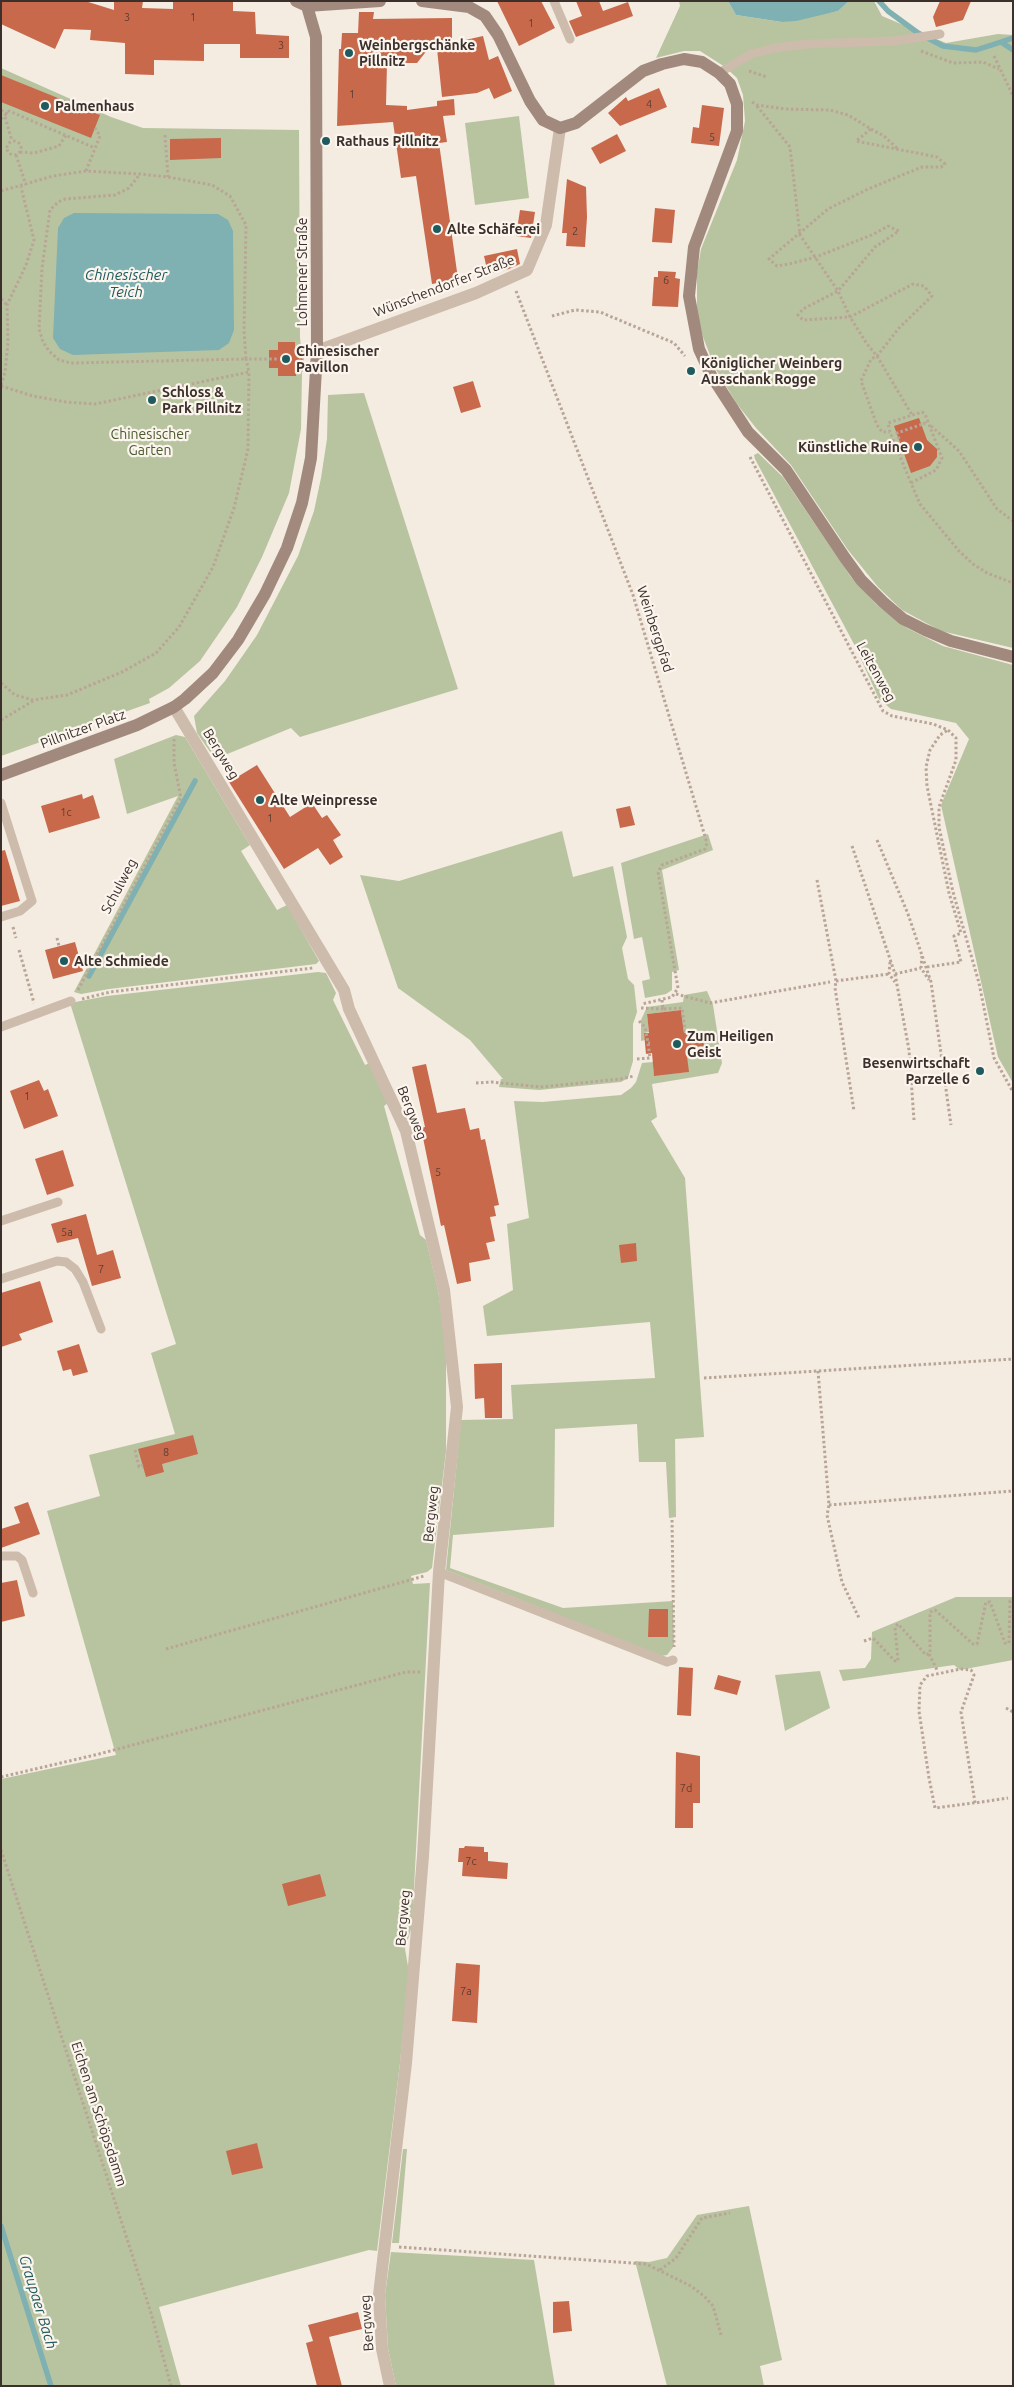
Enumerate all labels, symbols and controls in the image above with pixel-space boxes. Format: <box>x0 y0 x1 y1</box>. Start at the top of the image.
house number: 3 <box>124 10 130 24</box>
house number: 1 <box>190 10 196 24</box>
house number: 1 <box>528 16 534 30</box>
place label: Weinbergschänke Pillnitz <box>359 37 475 70</box>
house number: 3 <box>278 38 284 52</box>
marker: Weinbergschänke Pillnitz <box>343 47 355 59</box>
house number: 1 <box>349 87 355 101</box>
house number: 4 <box>646 97 652 111</box>
place label: Palmenhaus <box>55 98 134 114</box>
marker: Palmenhaus <box>39 100 51 112</box>
house number: 5 <box>709 130 715 144</box>
place label: Rathaus Pillnitz <box>336 133 439 149</box>
marker: Rathaus Pillnitz <box>320 135 332 147</box>
street label: Lohmener Straße <box>294 218 310 326</box>
place label: Alte Schäferei <box>447 221 540 237</box>
marker: Alte Schäferei <box>431 223 443 235</box>
house number: 2 <box>572 224 578 238</box>
street label: Wünschendorfer Straße <box>371 251 517 321</box>
water label: Chinesischer Teich <box>85 266 167 301</box>
house number: 6 <box>663 273 669 287</box>
place label: Chinesischer Pavillon <box>296 343 379 376</box>
marker: Chinesischer Pavillon <box>280 353 292 365</box>
place label: Königlicher Weinberg Ausschank Rogge <box>701 355 842 388</box>
marker: Königlicher Weinberg Ausschank Rogge <box>685 365 697 377</box>
place label: Schloss & Park Pillnitz <box>162 384 241 417</box>
marker: Schloss & Park Pillnitz <box>146 394 158 406</box>
park label: Chinesischer Garten <box>111 426 189 458</box>
place label: Künstliche Ruine <box>798 439 908 455</box>
marker: Künstliche Ruine <box>912 441 924 453</box>
street label: Weinbergpfad <box>633 584 677 674</box>
street label: Leitenweg <box>853 639 899 705</box>
street label: Pillnitzer Platz <box>38 706 128 752</box>
street label: Bergweg <box>199 725 243 783</box>
place label: Alte Weinpresse <box>270 792 378 808</box>
marker: Alte Weinpresse <box>254 794 266 806</box>
house number: 1c <box>60 805 72 819</box>
house number: 1 <box>267 811 273 825</box>
street label: Schulweg <box>97 856 141 916</box>
place label: Alte Schmiede <box>74 953 169 969</box>
marker: Alte Schmiede <box>58 955 70 967</box>
place label: Zum Heiligen Geist <box>687 1028 774 1060</box>
marker: Zum Heiligen Geist <box>671 1038 683 1050</box>
place label: Besenwirtschaft Parzelle 6 <box>862 1055 970 1088</box>
marker: Besenwirtschaft Parzelle 6 <box>974 1065 986 1077</box>
street label: Bergweg <box>394 1084 430 1142</box>
house number: 1 <box>24 1089 30 1103</box>
house number: 5 <box>435 1165 441 1179</box>
house number: 5a <box>61 1225 73 1239</box>
house number: 7 <box>98 1262 104 1276</box>
house number: 8 <box>163 1445 169 1459</box>
street label: Bergweg <box>420 1485 442 1543</box>
house number: 7d <box>680 1781 692 1795</box>
house number: 7c <box>465 1854 477 1868</box>
street label: Bergweg <box>392 1889 414 1947</box>
house number: 7a <box>460 1984 472 1998</box>
street label: Eichen am Schöpsdamm <box>68 2040 130 2188</box>
water label: Graupaer Bach <box>15 2253 61 2351</box>
street label: Bergweg <box>357 2294 377 2352</box>

